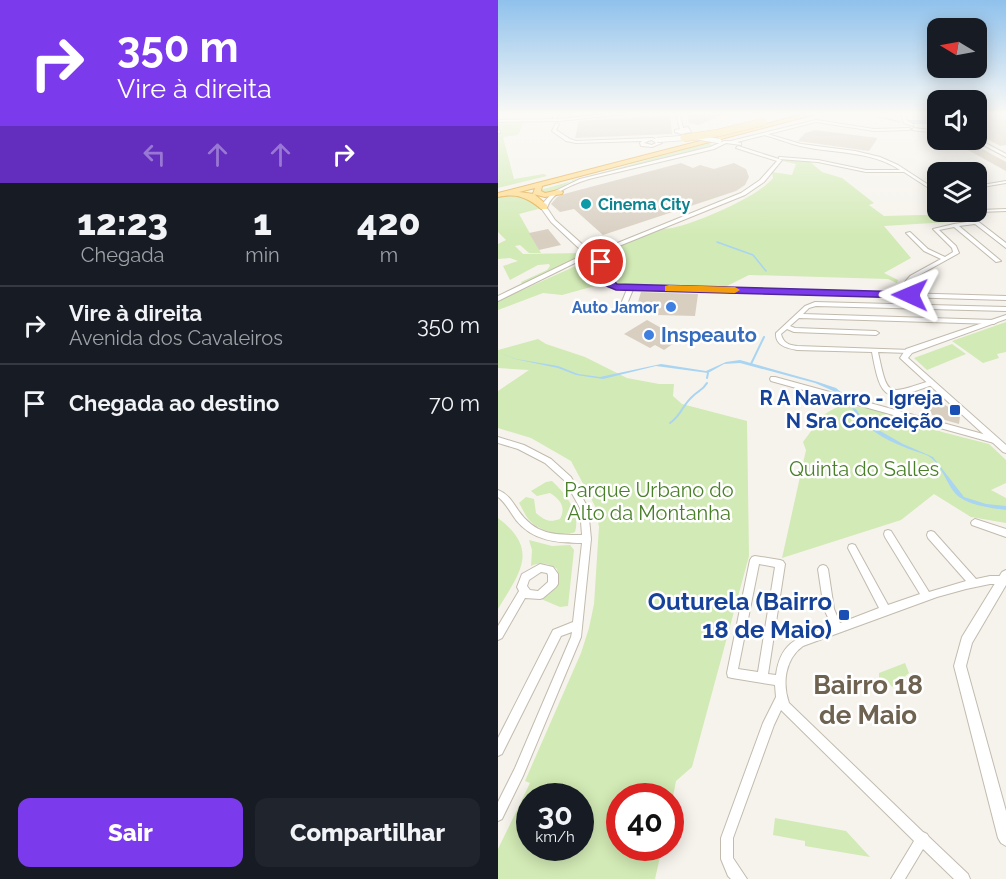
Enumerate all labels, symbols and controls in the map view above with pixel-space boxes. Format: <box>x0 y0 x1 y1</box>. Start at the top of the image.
north arrow <box>927 18 987 78</box>
map controls <box>927 18 987 222</box>
text: 350 m <box>117 23 239 72</box>
icon: right <box>18 24 96 102</box>
text: Vire à direita <box>117 73 272 104</box>
button: sound <box>927 90 987 150</box>
icon: left <box>138 138 171 171</box>
icon: ahead <box>201 138 234 171</box>
icon: ahead <box>264 138 297 171</box>
icon: right <box>327 138 360 171</box>
button: layers <box>927 162 987 222</box>
place label: Cinema City <box>598 195 690 214</box>
marker: Cinema City <box>579 197 593 211</box>
text: 12:23 <box>77 201 168 243</box>
text: 1 <box>253 201 272 243</box>
text: 420 <box>357 201 421 243</box>
pin <box>575 236 626 287</box>
text: Chegada <box>81 243 165 267</box>
text: min <box>245 243 280 267</box>
text: m <box>380 243 398 267</box>
icon: arrive <box>584 245 617 278</box>
position arrow <box>878 263 942 327</box>
place label: Auto Jamor <box>572 298 659 317</box>
text: Vire à direita <box>69 300 202 326</box>
marker: Auto Jamor <box>664 300 678 314</box>
icon: right <box>18 309 51 342</box>
text: 350 m <box>417 312 480 338</box>
place label: Inspeauto <box>661 323 757 347</box>
text: Avenida dos Cavaleiros <box>69 326 283 350</box>
marker: Inspeauto <box>642 328 656 342</box>
place label: R A Navarro - Igreja N Sra Conceição <box>759 386 943 433</box>
icon: arrive <box>18 387 51 420</box>
text: Chegada ao destino <box>69 390 279 416</box>
text: 70 m <box>429 390 480 416</box>
marker: R A Navarro - Igreja N Sra Conceição <box>948 403 962 417</box>
park label: Quinta do Salles <box>789 457 939 481</box>
park label: Parque Urbano do Alto da Montanha <box>564 478 734 525</box>
place label: Outurela (Bairro 18 de Maio) <box>648 587 832 644</box>
marker: Outurela (Bairro 18 de Maio) <box>837 608 851 622</box>
district label: Bairro 18 de Maio <box>813 670 923 730</box>
speed limit sign: 40 <box>606 783 684 861</box>
text: 30 <box>537 797 573 832</box>
button: Sair <box>18 798 243 867</box>
button: Compartilhar <box>255 798 480 867</box>
text: km/h <box>535 828 575 846</box>

